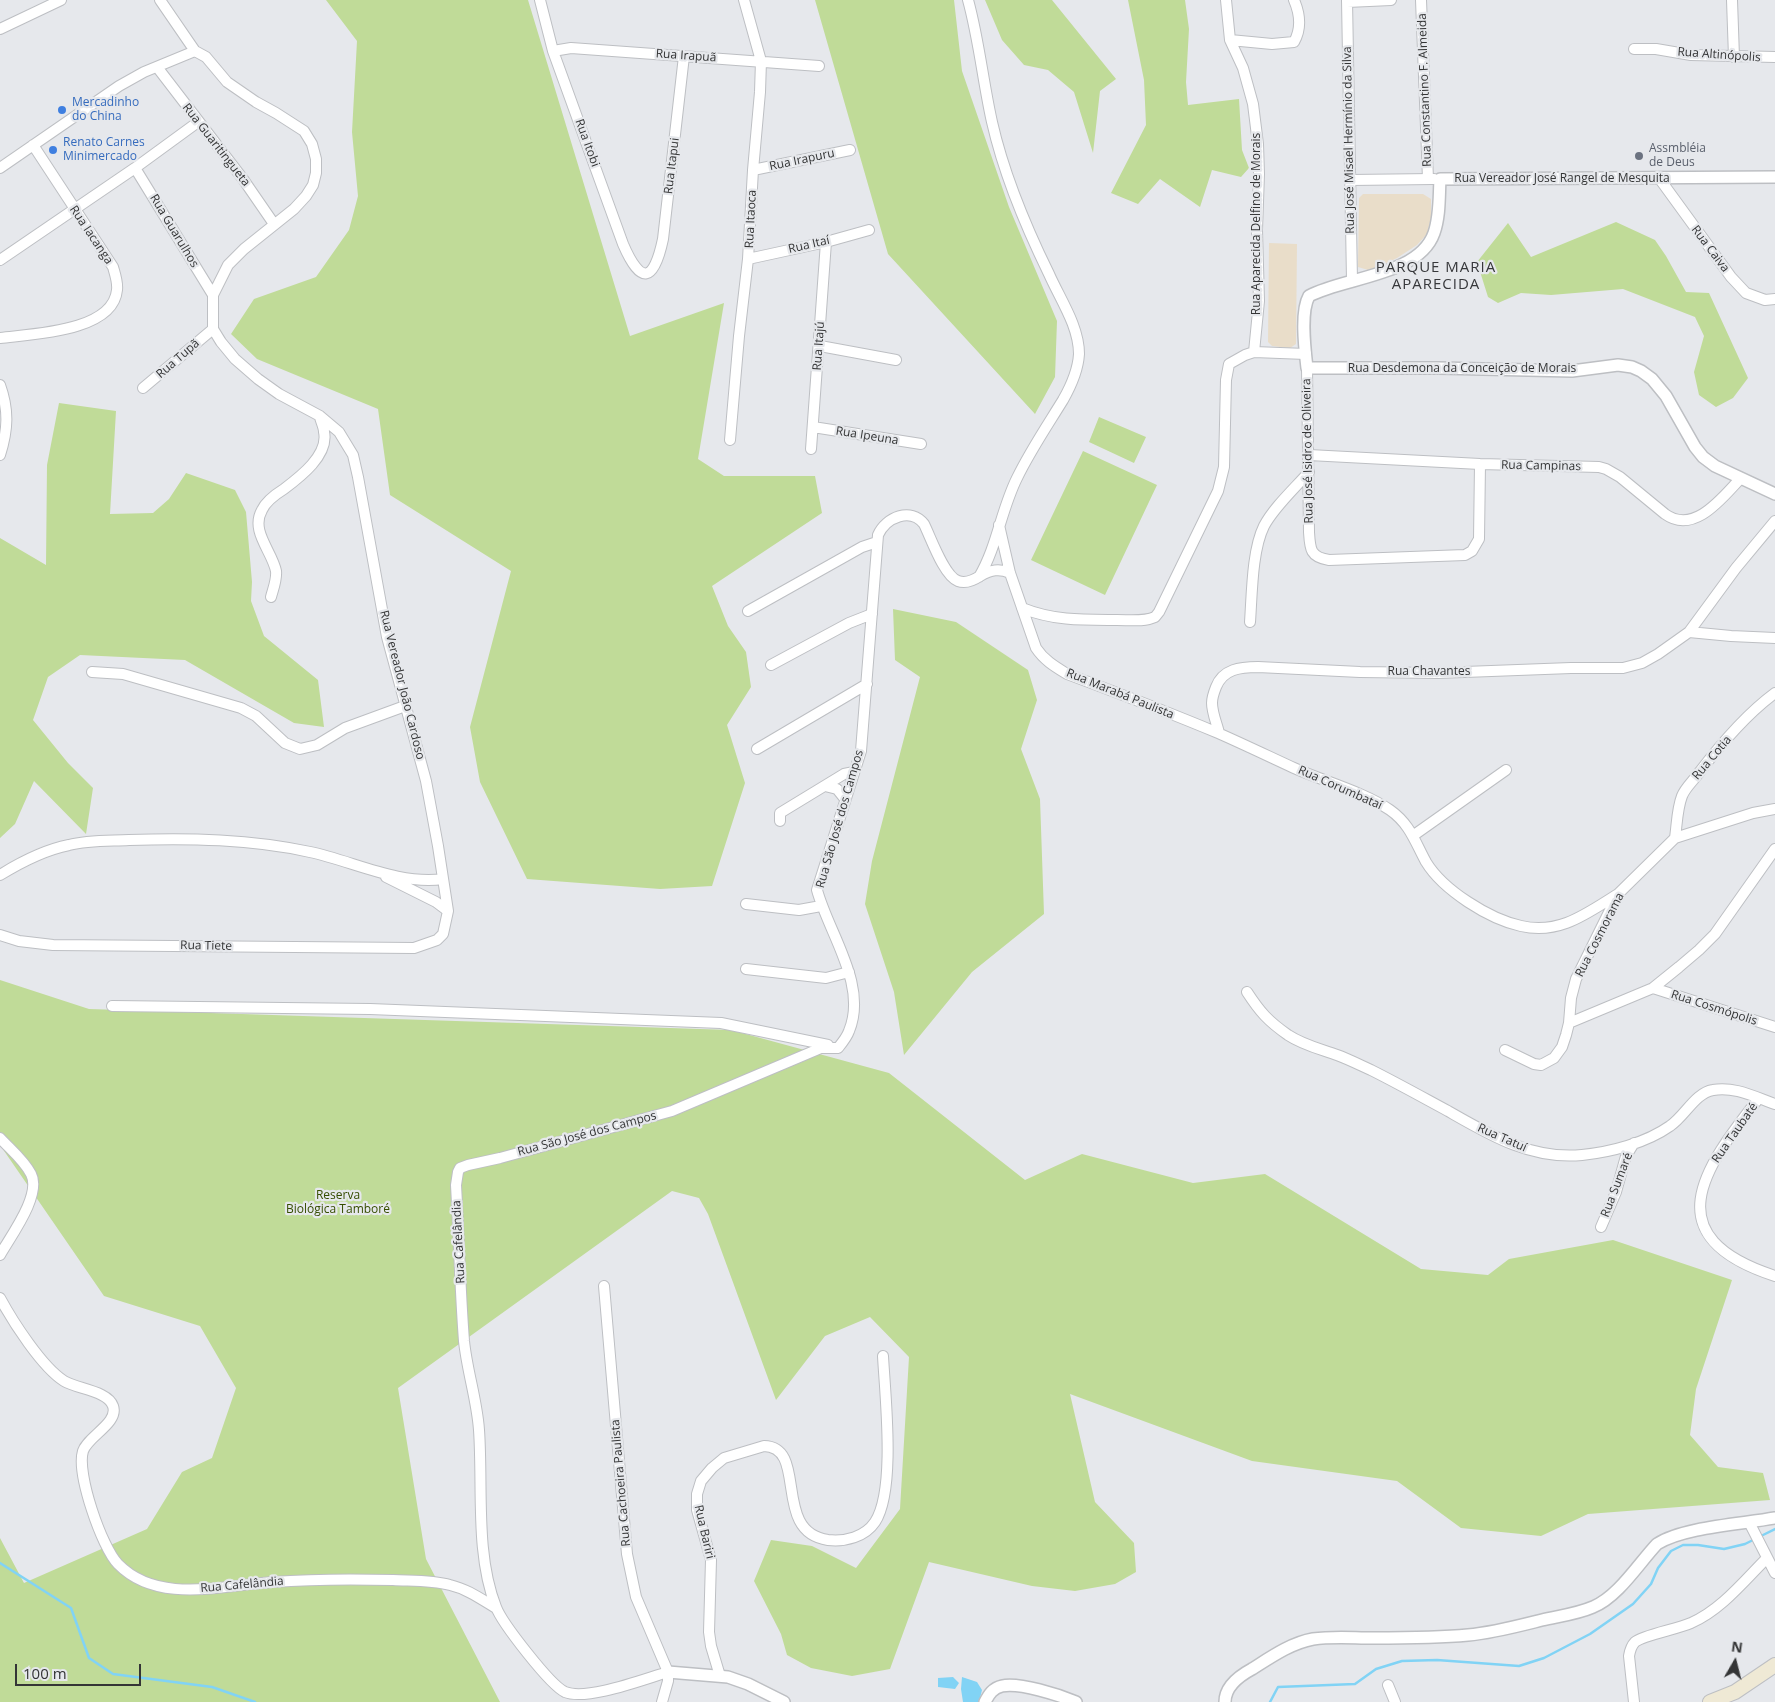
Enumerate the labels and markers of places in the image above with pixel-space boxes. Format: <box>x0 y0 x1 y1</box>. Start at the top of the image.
place label: Mercadinho do China <box>72 96 139 124</box>
marker: Mercadinho do China <box>56 104 68 116</box>
place label: Renato Carnes Minimercado <box>63 136 145 164</box>
place label: Assmbléia de Deus <box>1649 142 1706 170</box>
marker: Renato Carnes Minimercado <box>47 144 59 156</box>
marker: Assmbléia de Deus <box>1633 150 1645 162</box>

